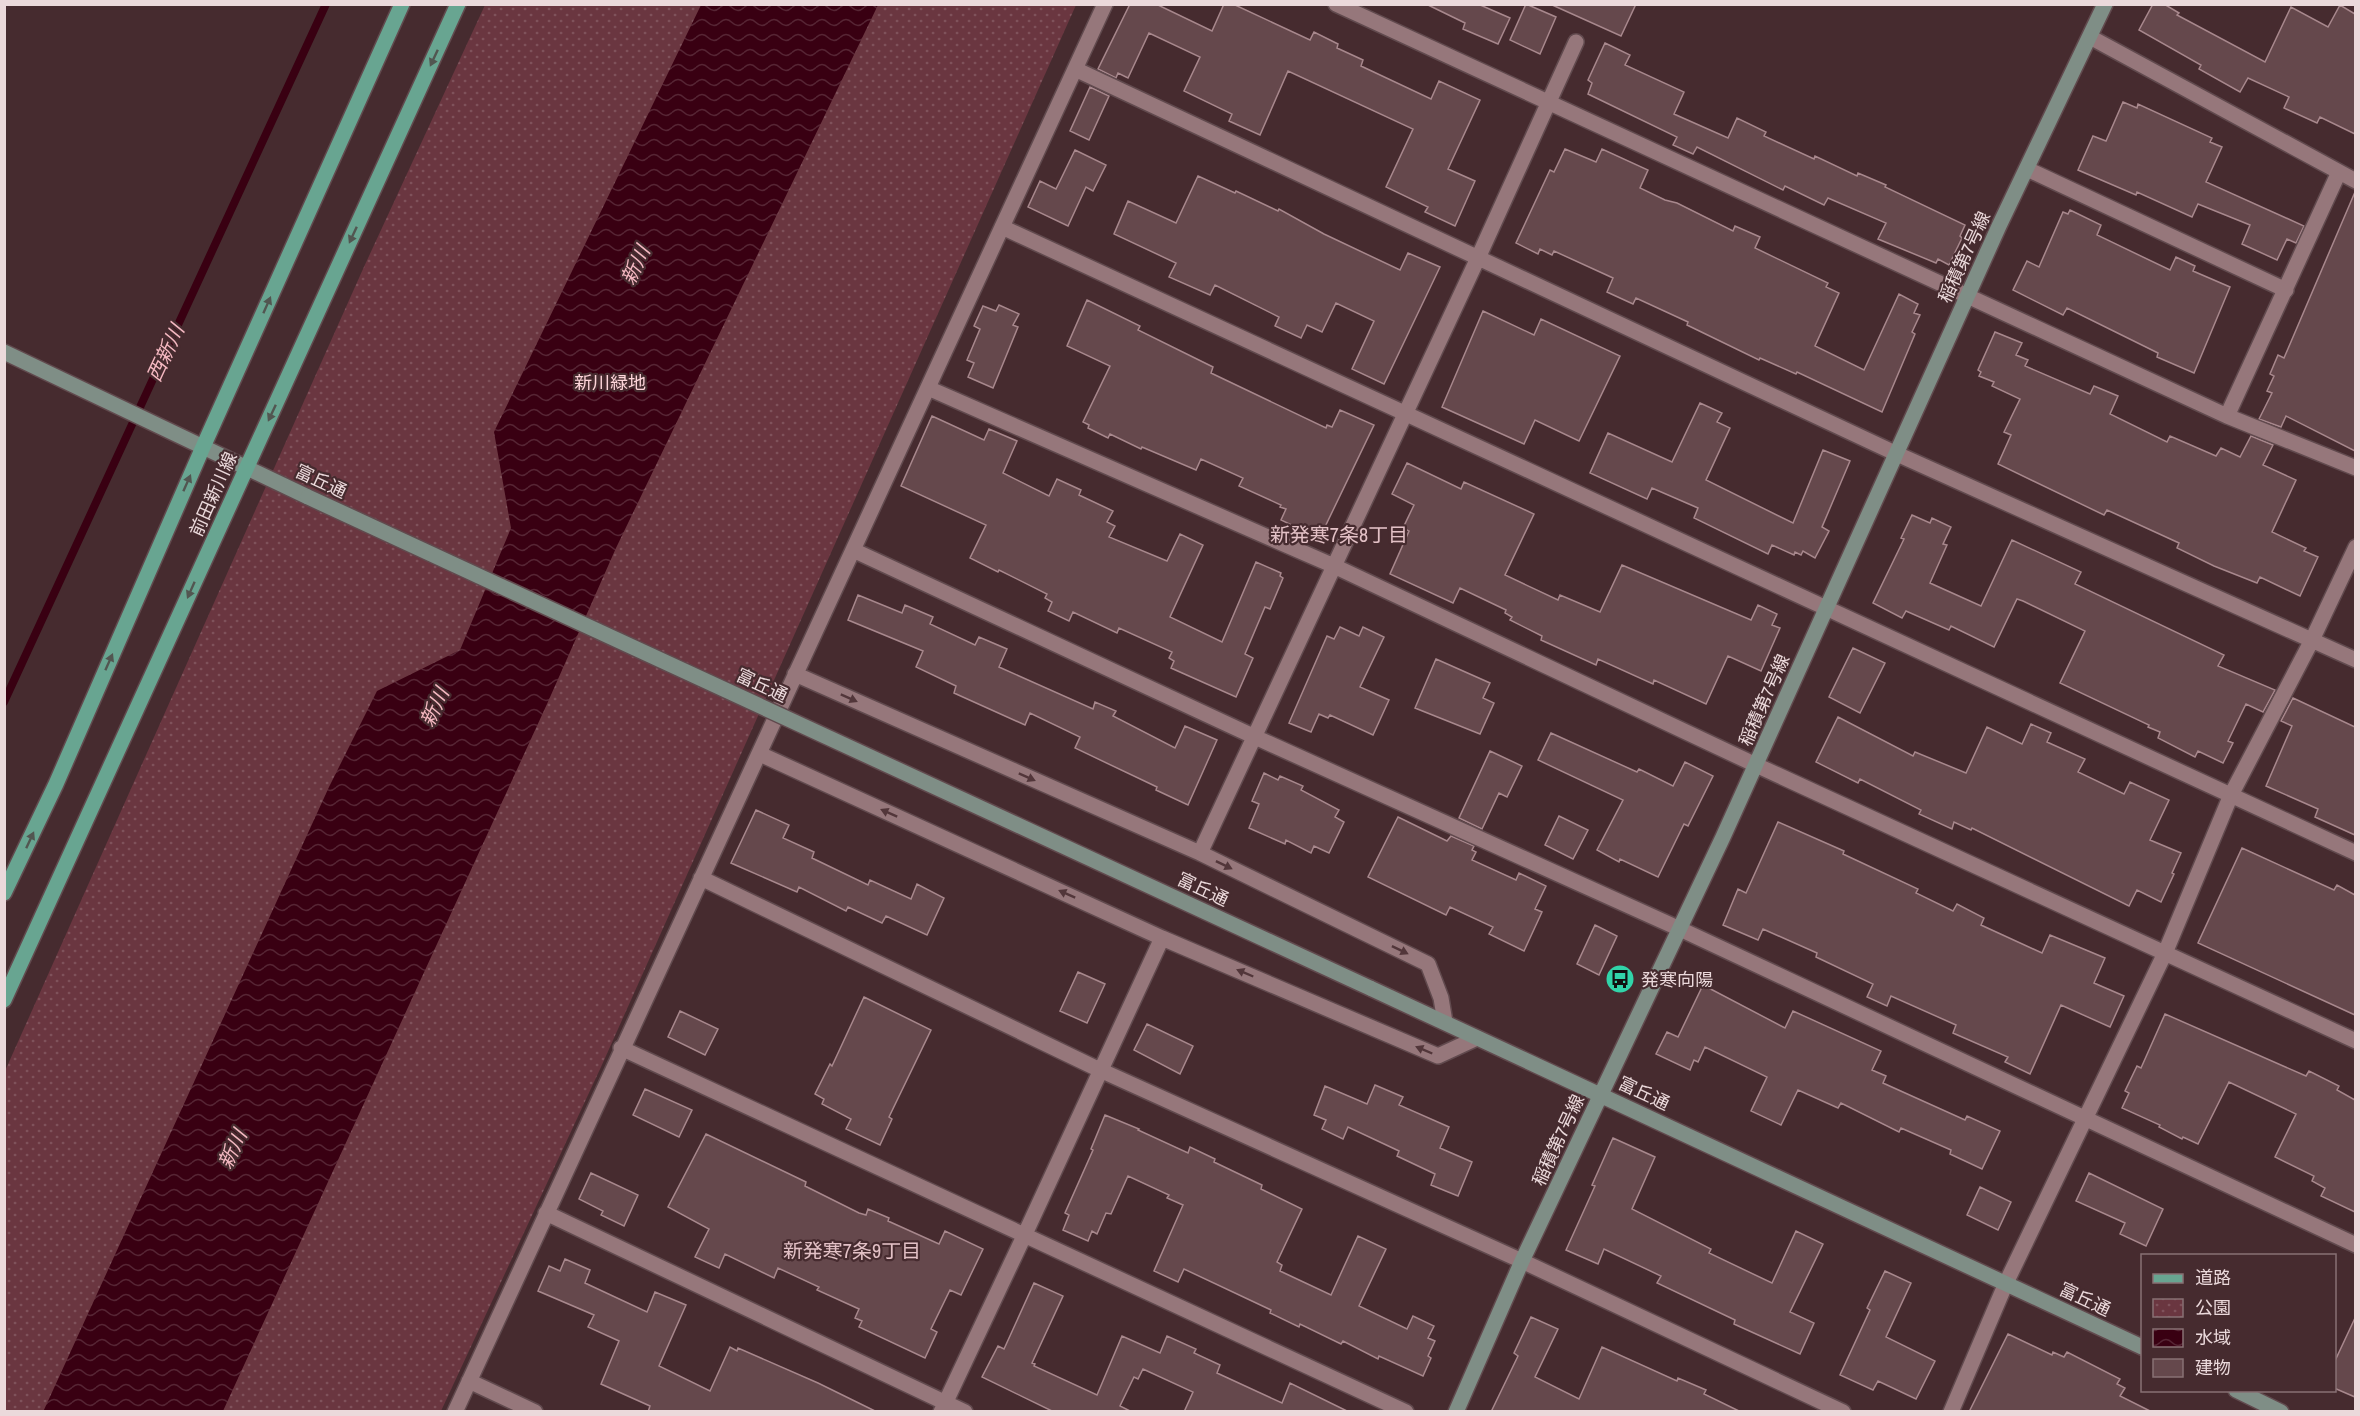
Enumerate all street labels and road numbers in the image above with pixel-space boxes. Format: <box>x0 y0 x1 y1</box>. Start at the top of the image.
street label: 稲積第7号線 <box>1932 207 1996 307</box>
street label: 前田新川線 <box>183 448 243 540</box>
street label: 富丘通 <box>291 458 351 504</box>
street label: 稲積第7号線 <box>1733 650 1795 750</box>
street label: 富丘通 <box>732 662 792 708</box>
street label: 富丘通 <box>1173 866 1233 912</box>
street label: 富丘通 <box>1614 1070 1674 1116</box>
street label: 稲積第7号線 <box>1526 1090 1590 1190</box>
street label: 富丘通 <box>2055 1276 2115 1322</box>

